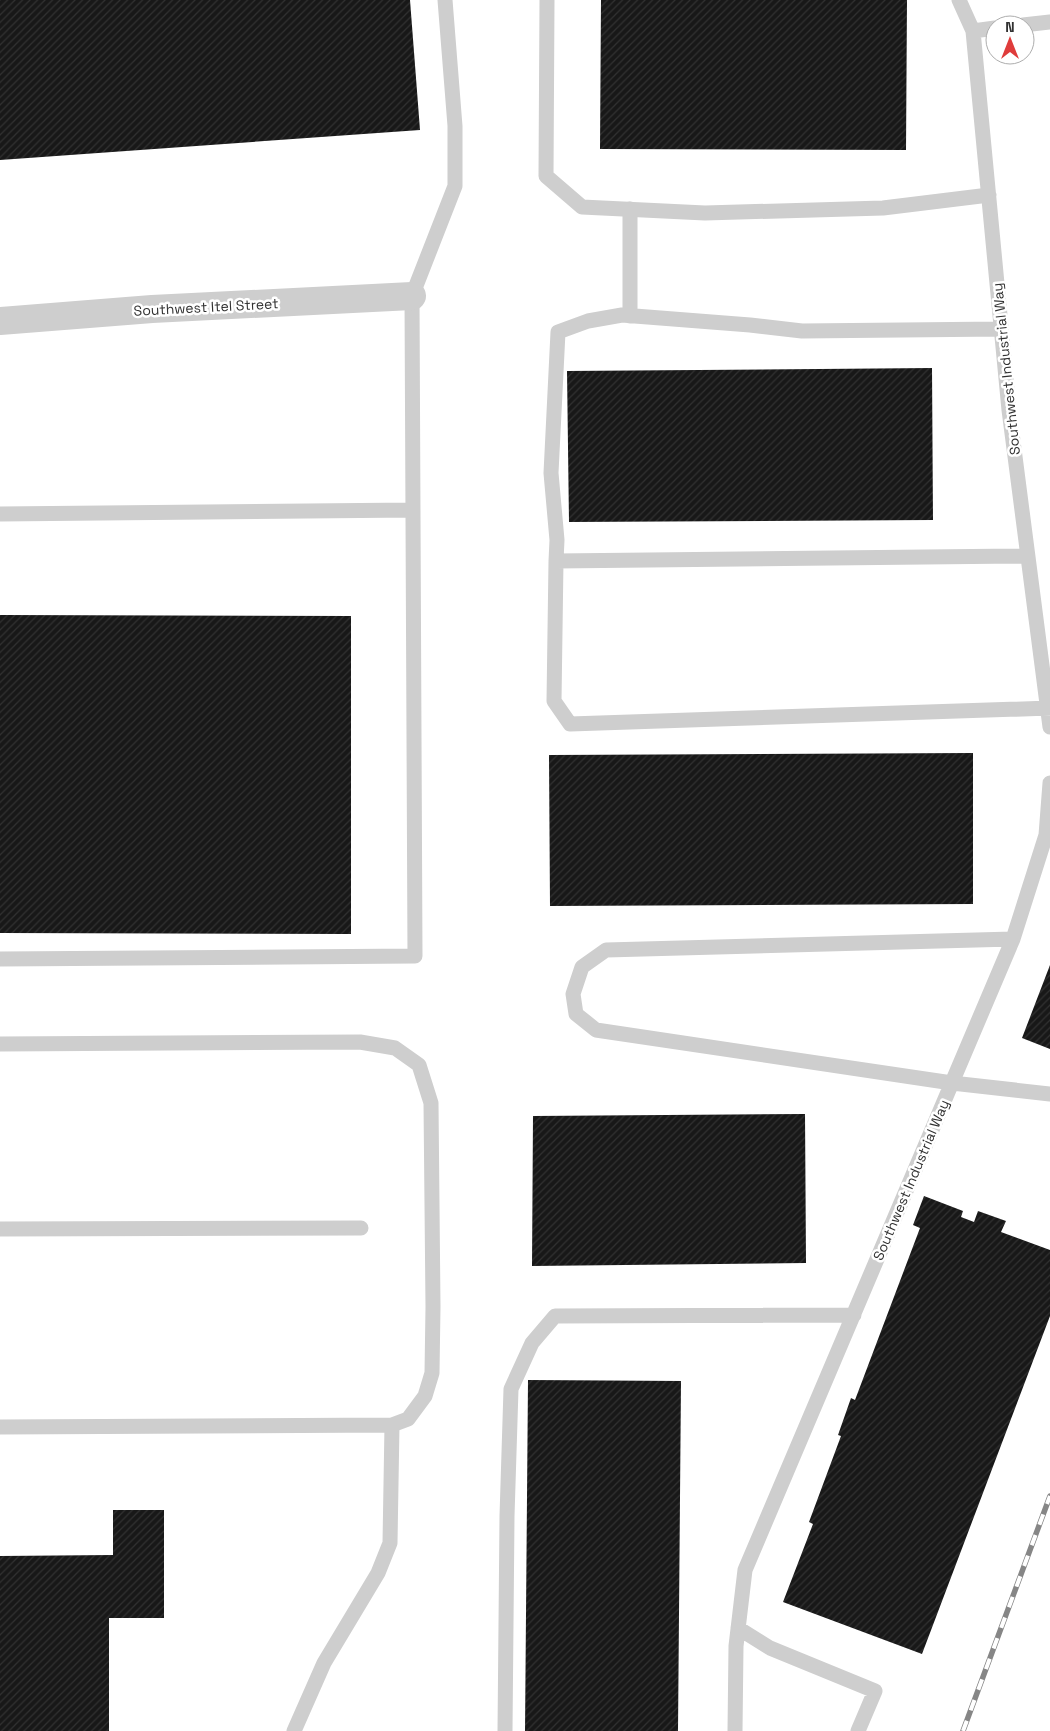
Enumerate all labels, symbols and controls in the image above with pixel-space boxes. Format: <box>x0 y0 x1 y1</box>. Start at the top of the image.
north arrow <box>985 15 1035 65</box>
text: N <box>1005 18 1015 36</box>
street label: Southwest Industrial Way <box>988 282 1024 456</box>
street label: Southwest Itel Street <box>133 294 279 320</box>
street label: Southwest Industrial Way <box>869 1097 953 1263</box>

